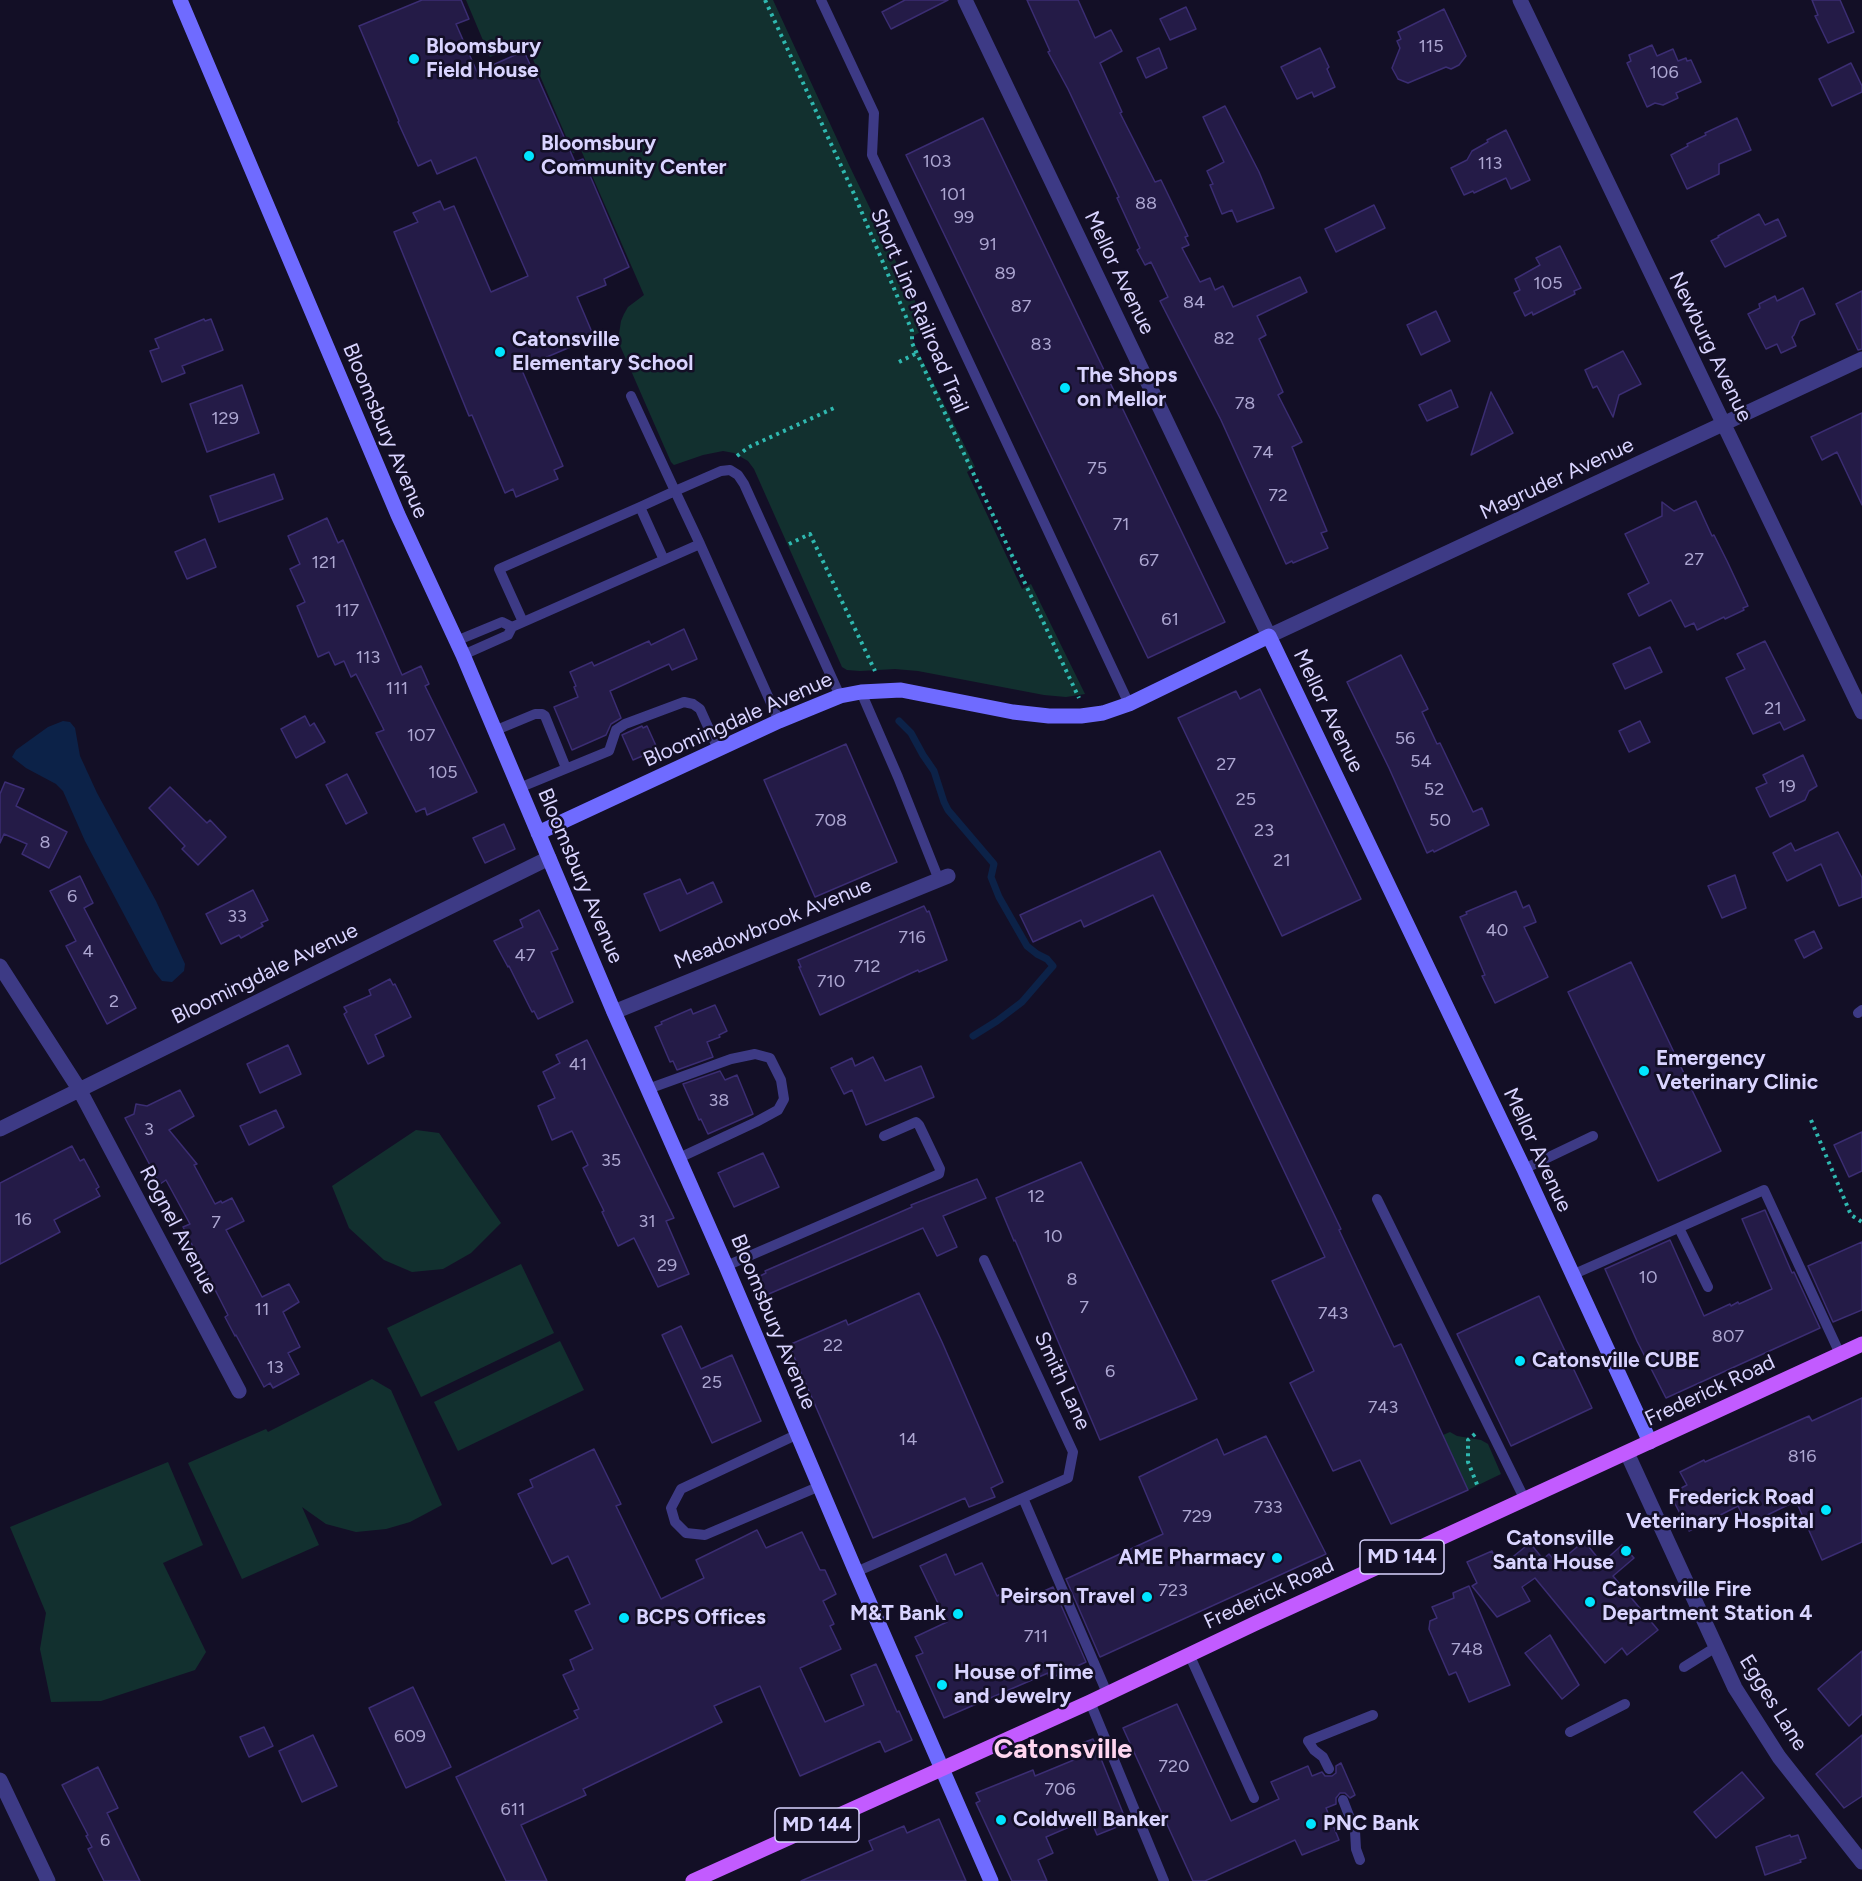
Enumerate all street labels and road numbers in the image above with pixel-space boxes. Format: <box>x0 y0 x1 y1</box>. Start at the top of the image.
street label: Short Line Railroad Trail <box>864 205 974 417</box>
street label: Mellor Avenue <box>1078 207 1160 339</box>
street label: Newburg Avenue <box>1663 268 1757 426</box>
street label: Bloomsbury Avenue <box>337 340 433 522</box>
street label: Magruder Avenue <box>1476 432 1638 526</box>
street label: Mellor Avenue <box>1287 645 1369 777</box>
street label: Bloomingdale Avenue <box>640 667 836 773</box>
street label: Bloomsbury Avenue <box>532 785 628 967</box>
street label: Meadowbrook Avenue <box>671 873 875 975</box>
street label: Bloomingdale Avenue <box>168 918 362 1030</box>
street label: Mellor Avenue <box>1497 1084 1577 1216</box>
street label: Rognel Avenue <box>134 1162 222 1298</box>
street label: Bloomsbury Avenue <box>725 1231 821 1413</box>
street label: Smith Lane <box>1028 1328 1096 1434</box>
street label: Frederick Road <box>1641 1350 1779 1432</box>
road number: MD 144 <box>1360 1540 1444 1574</box>
street label: Frederick Road <box>1200 1553 1338 1635</box>
street label: Egges Lane <box>1734 1650 1812 1756</box>
road number: MD 144 <box>775 1808 859 1842</box>

